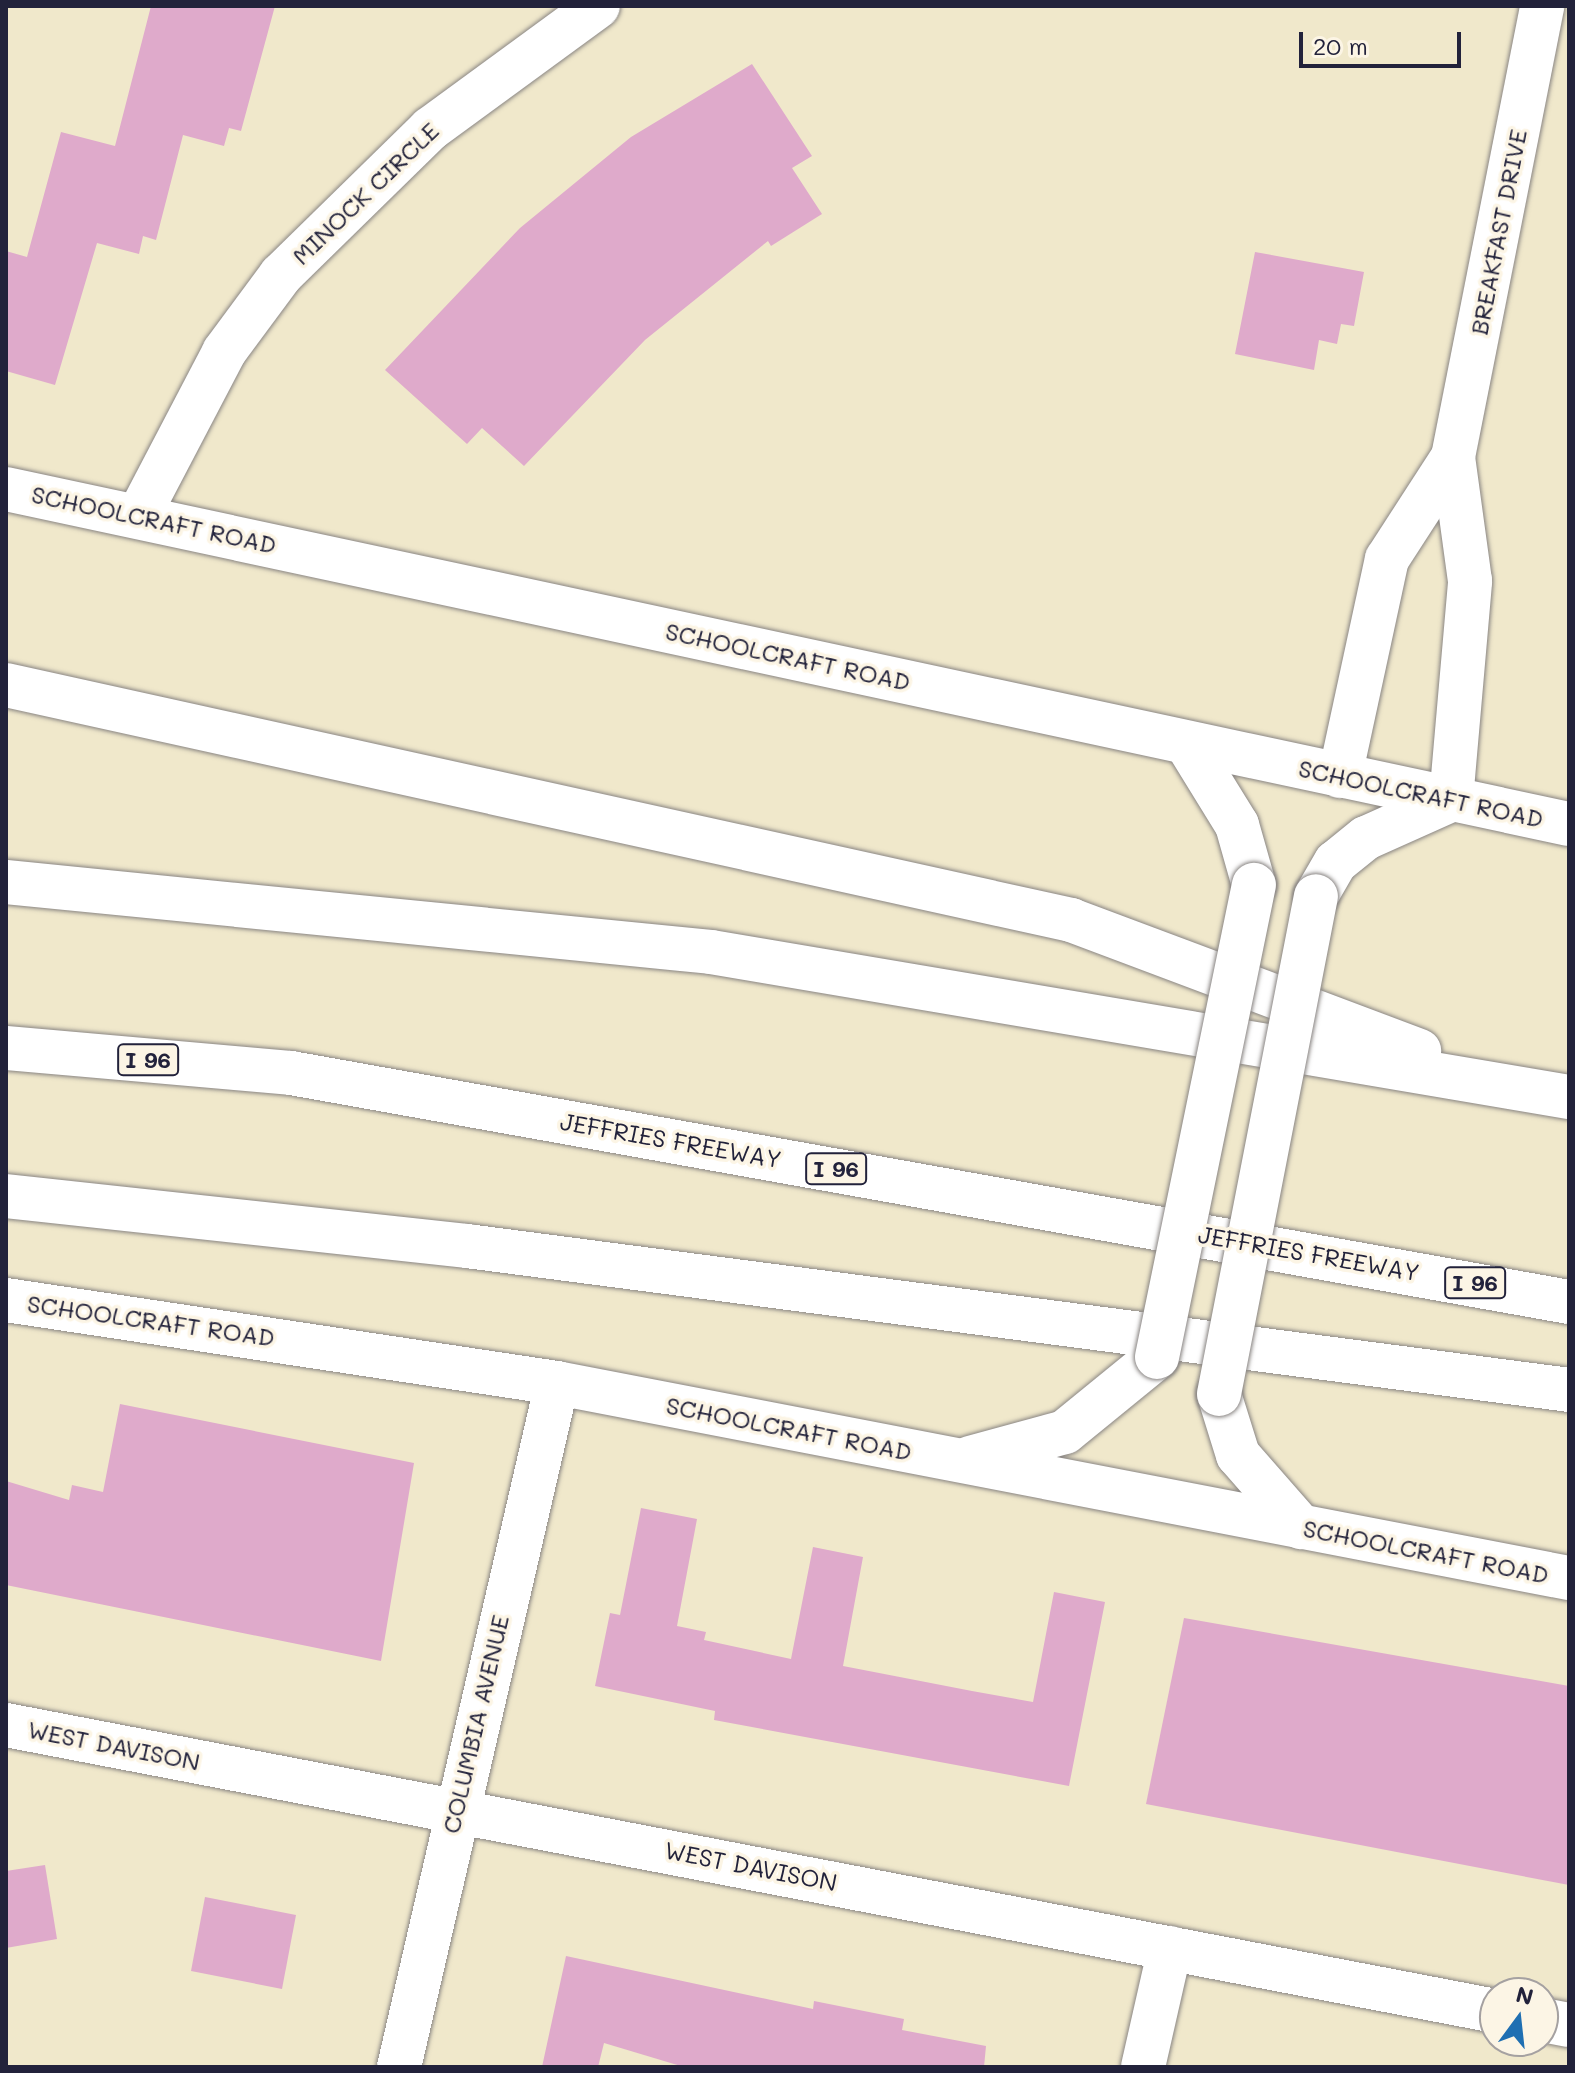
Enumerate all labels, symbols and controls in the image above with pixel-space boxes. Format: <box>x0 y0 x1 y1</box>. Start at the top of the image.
scale bar <box>1303 16 1465 66</box>
text: 20 m <box>1313 30 1368 61</box>
street label: MINOCK CIRCLE <box>286 116 444 270</box>
street label: BREAKFAST DRIVE <box>1464 127 1532 337</box>
street label: SCHOOLCRAFT ROAD <box>29 479 279 559</box>
street label: SCHOOLCRAFT ROAD <box>663 616 913 696</box>
street label: SCHOOLCRAFT ROAD <box>1296 753 1546 833</box>
road number: I 96 <box>116 1042 180 1078</box>
street label: JEFFRIES FREEWAY <box>558 1106 784 1174</box>
road number: I 96 <box>804 1151 868 1187</box>
street label: JEFFRIES FREEWAY <box>1196 1219 1422 1287</box>
road number: I 96 <box>1443 1265 1507 1301</box>
street label: SCHOOLCRAFT ROAD <box>25 1288 277 1352</box>
street label: SCHOOLCRAFT ROAD <box>664 1390 914 1466</box>
street label: SCHOOLCRAFT ROAD <box>1301 1513 1551 1589</box>
street label: COLUMBIA AVENUE <box>436 1612 514 1836</box>
street label: WEST DAVISON <box>25 1714 203 1776</box>
street label: WEST DAVISON <box>662 1835 840 1897</box>
north arrow <box>1479 1977 1559 2057</box>
text: N <box>1513 1979 1537 2011</box>

